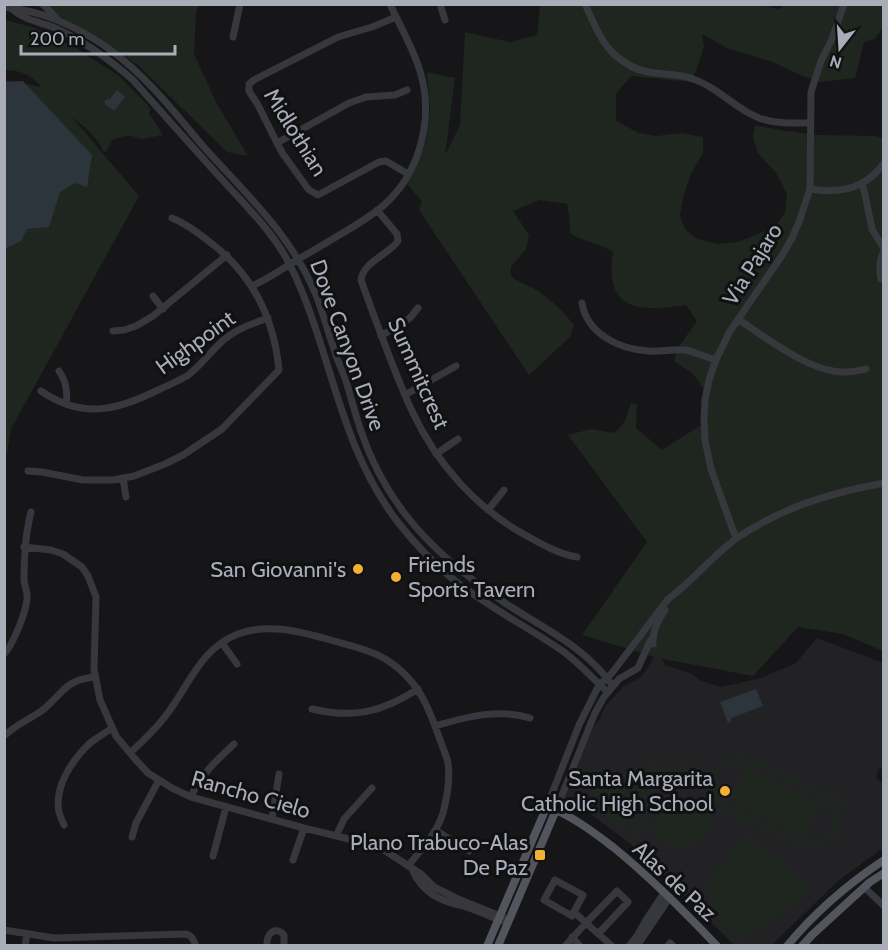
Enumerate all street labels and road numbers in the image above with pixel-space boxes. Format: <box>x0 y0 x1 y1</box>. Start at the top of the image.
street label: Midlothian <box>258 83 333 181</box>
street label: Via Pajaro <box>717 218 788 310</box>
street label: Dove Canyon Drive <box>304 256 391 435</box>
street label: Highpoint <box>150 304 241 380</box>
street label: Summitcrest <box>382 313 455 434</box>
street label: Rancho Cielo <box>188 765 313 824</box>
street label: Alas de Paz <box>627 836 722 927</box>

